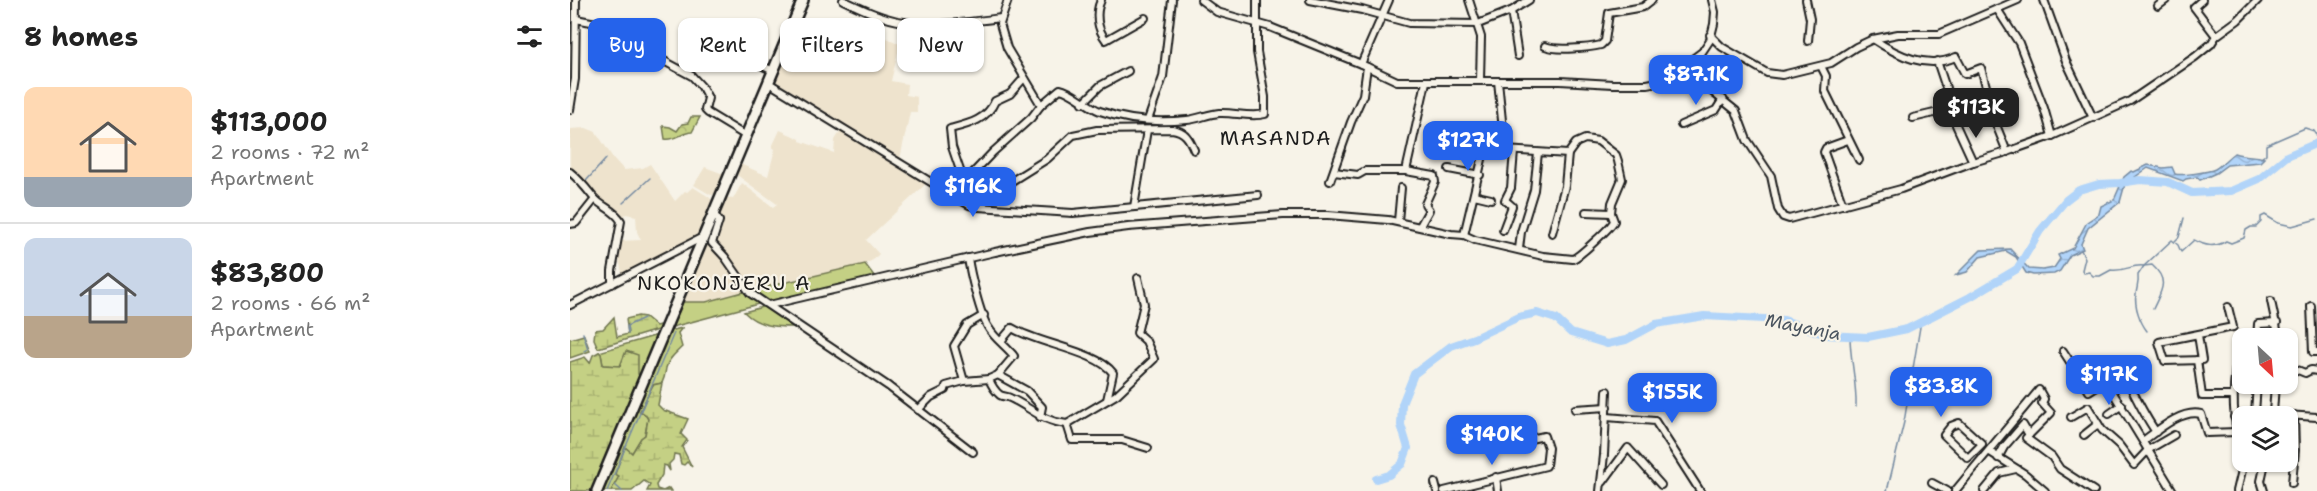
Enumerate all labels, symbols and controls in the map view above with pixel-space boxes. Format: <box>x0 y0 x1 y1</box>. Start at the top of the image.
chip: Buy <box>588 18 666 72</box>
chip: Rent <box>678 18 768 72</box>
chip: Filters <box>780 18 885 72</box>
chip: New <box>897 18 984 72</box>
text: 8 homes <box>24 19 138 54</box>
icon: filters <box>513 20 546 53</box>
pin: $87.1K <box>1647 55 1745 106</box>
text: $87.1K <box>1663 61 1729 87</box>
pin: $113K <box>1934 88 2018 139</box>
text: $113K <box>1947 94 2005 120</box>
text: $113,000 <box>210 104 328 139</box>
icon: home <box>72 111 144 183</box>
pin: $127K <box>1426 121 1510 172</box>
district label: MASANDA <box>1220 125 1332 151</box>
text: $127K <box>1437 127 1499 153</box>
text: 2 rooms · 72 m² <box>210 139 369 165</box>
text: Apartment <box>210 165 314 191</box>
pin: $116K <box>931 167 1015 218</box>
text: $116K <box>944 173 1002 199</box>
text: $83,800 <box>210 255 324 290</box>
icon: home <box>72 262 144 334</box>
district label: NKOKONJERU A <box>637 270 811 296</box>
text: 2 rooms · 66 m² <box>210 290 371 316</box>
water label: Mayanja <box>1763 308 1843 346</box>
text: Apartment <box>210 316 314 342</box>
north arrow <box>2232 328 2298 394</box>
map controls <box>2232 328 2298 472</box>
pin: $117K <box>2067 355 2151 406</box>
text: $117K <box>2080 361 2138 387</box>
pin: $83.8K <box>1892 367 1990 418</box>
pin: $155K <box>1630 373 1714 424</box>
text: $83.8K <box>1904 373 1978 399</box>
text: $155K <box>1642 379 1702 405</box>
button: layers <box>2232 406 2298 472</box>
pin: $140K <box>1450 415 1534 466</box>
text: $140K <box>1460 421 1524 447</box>

